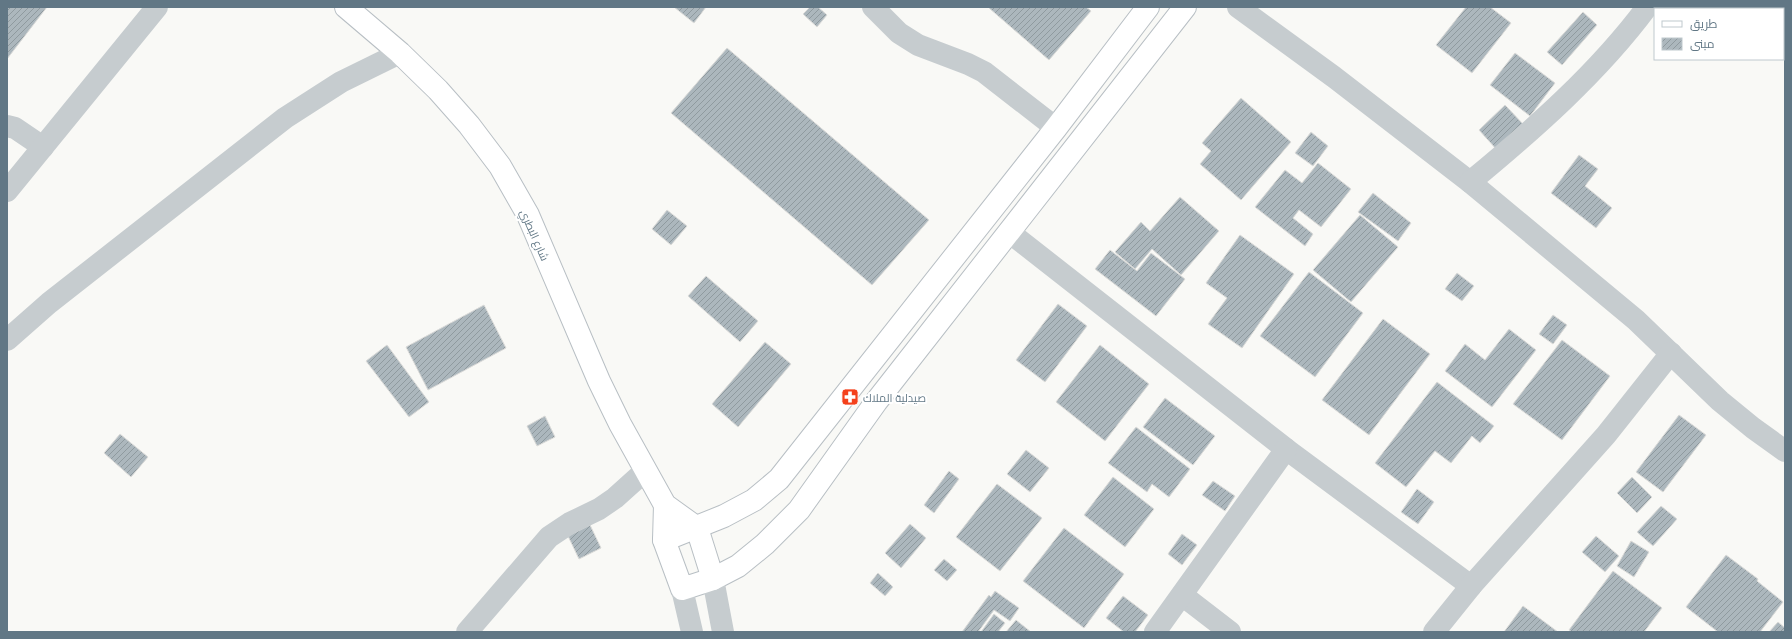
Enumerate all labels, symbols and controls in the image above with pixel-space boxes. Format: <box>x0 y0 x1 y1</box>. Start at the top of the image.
legend <box>1654 8 1784 60</box>
text: طريق <box>1690 16 1718 31</box>
text: مبنى <box>1690 36 1715 51</box>
street label: شارع البطري <box>515 207 552 264</box>
pharmacy icon: صيدلية الملاك <box>840 387 860 407</box>
place label: صيدلية الملاك <box>863 391 926 404</box>

